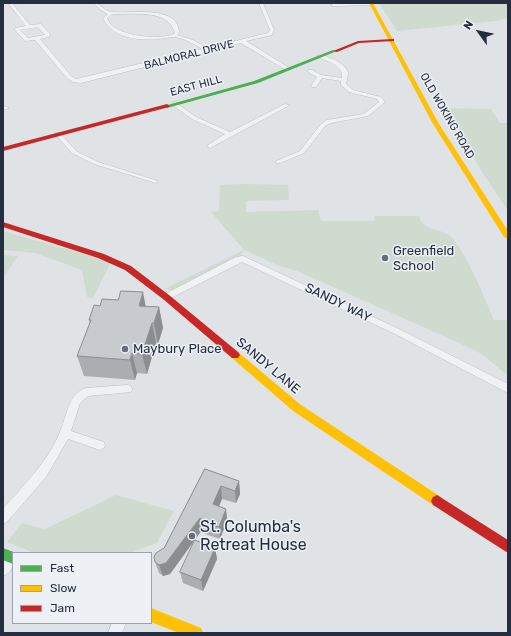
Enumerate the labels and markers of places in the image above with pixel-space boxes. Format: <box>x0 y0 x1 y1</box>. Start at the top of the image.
place label: Greenfield School <box>393 243 454 274</box>
marker: Greenfield School <box>380 253 390 263</box>
place label: Maybury Place <box>133 341 222 357</box>
marker: Maybury Place <box>120 344 130 354</box>
place label: St. Columba's Retreat House <box>200 517 307 555</box>
marker: St. Columba's Retreat House <box>187 531 197 541</box>

